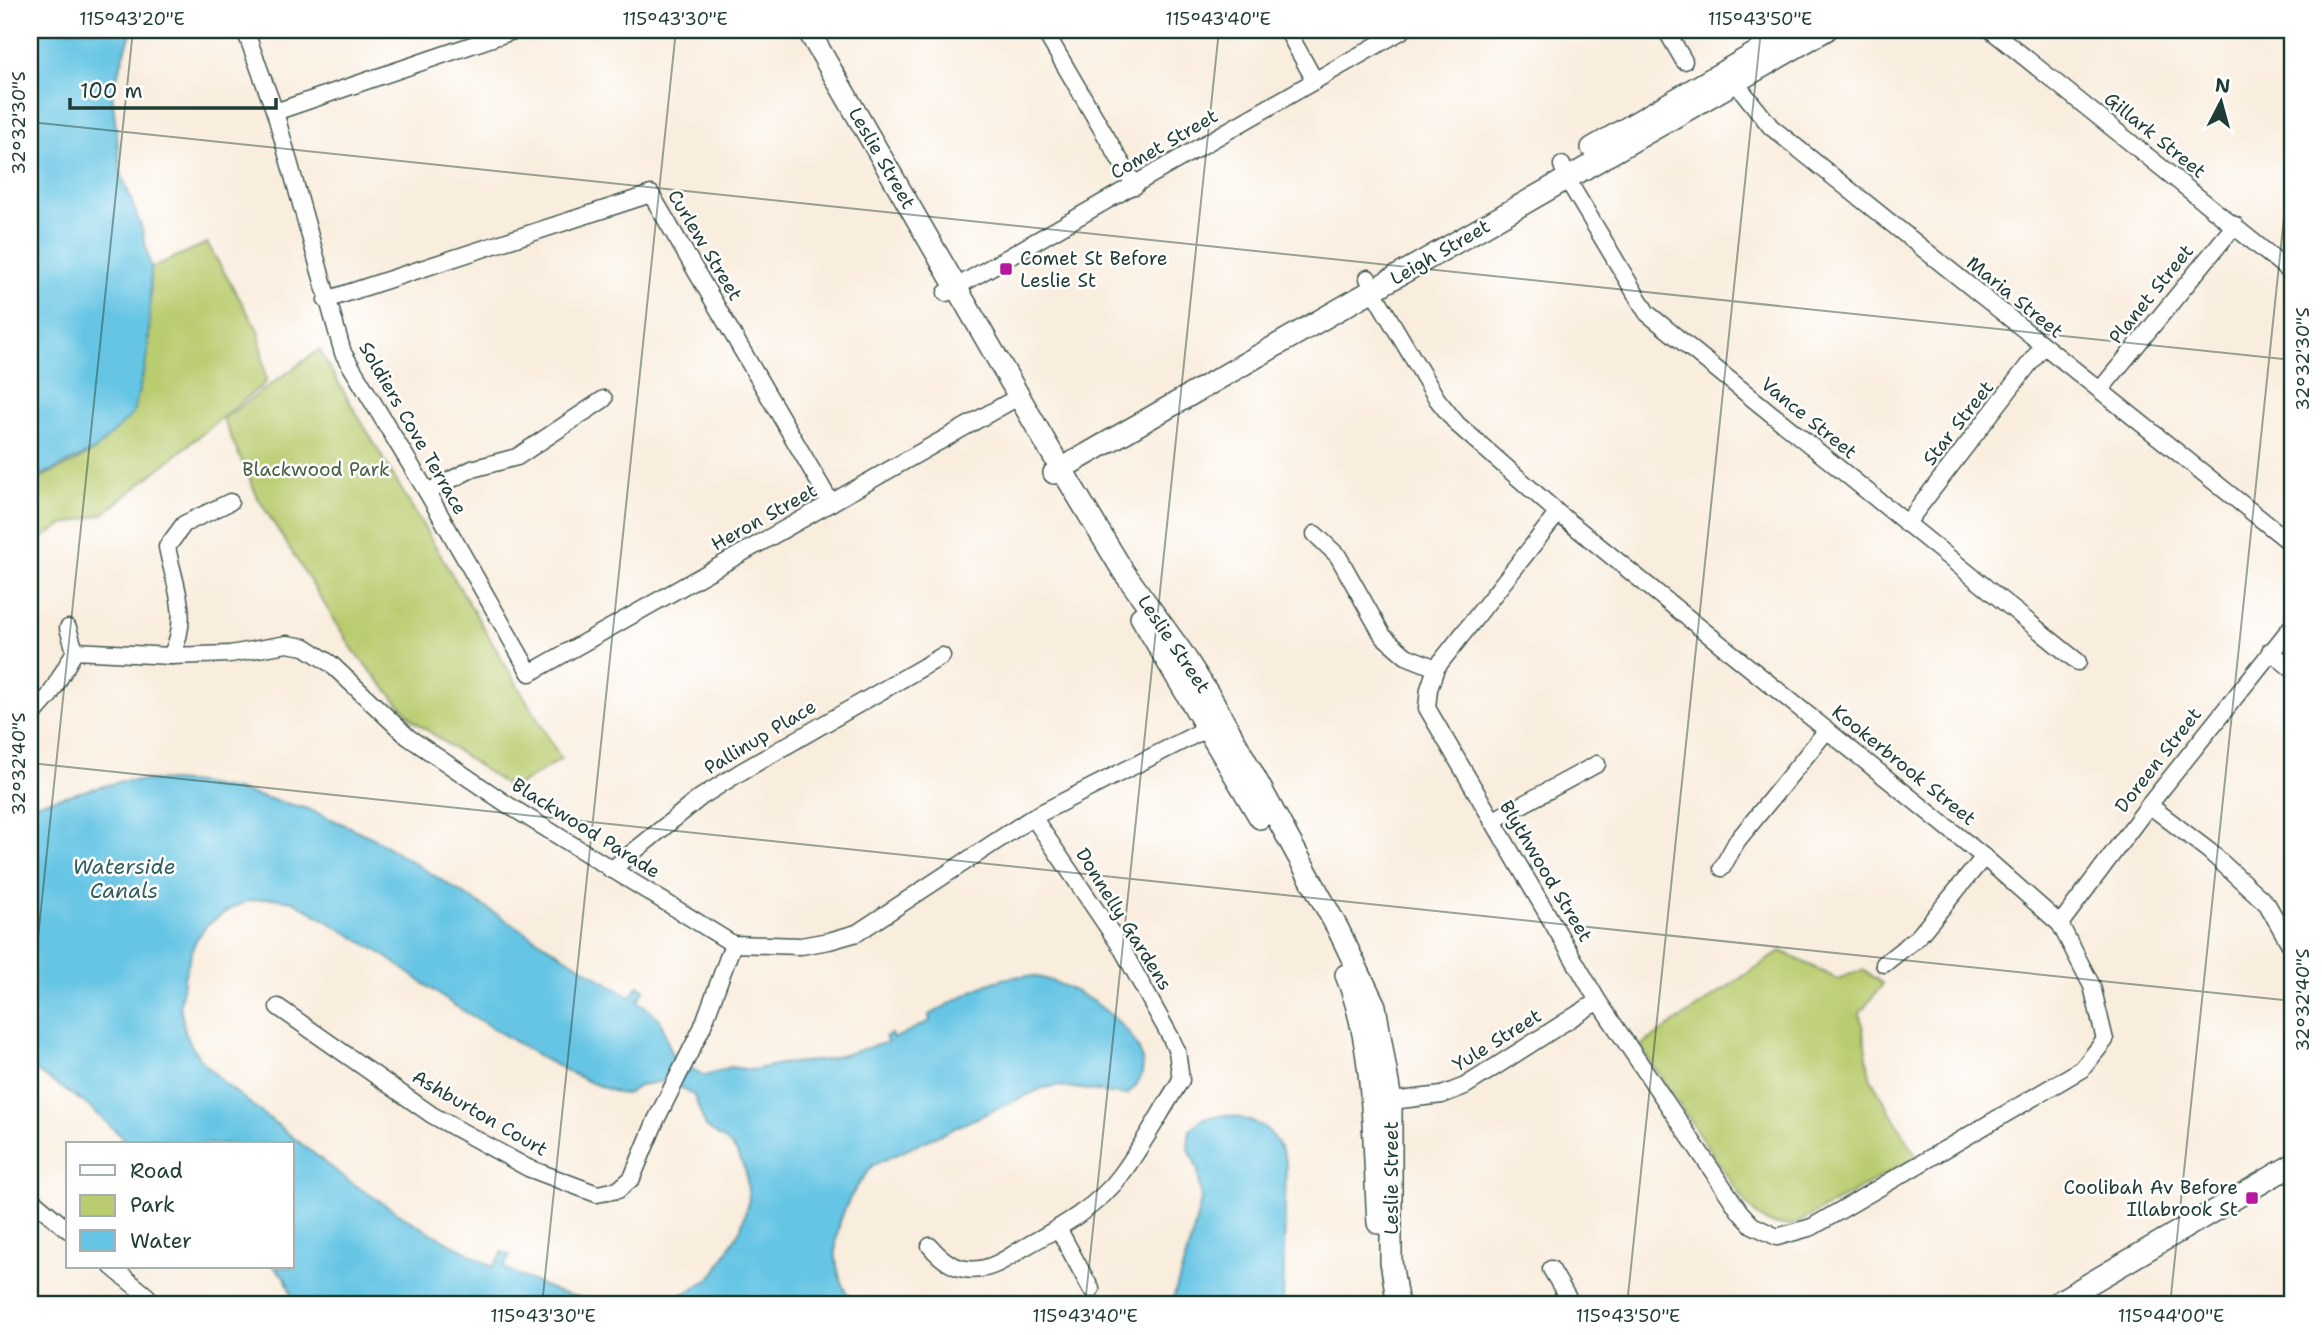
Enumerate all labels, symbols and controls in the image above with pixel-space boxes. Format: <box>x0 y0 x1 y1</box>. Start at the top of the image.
text: 115°43'20"E <box>79 7 185 31</box>
text: 115°43'30"E <box>622 7 728 31</box>
text: 115°43'40"E <box>1165 7 1271 31</box>
text: 115°43'50"E <box>1708 7 1812 31</box>
scale bar <box>70 66 276 110</box>
north arrow <box>2186 66 2256 136</box>
text: 32°32'30"S <box>7 71 31 175</box>
text: N <box>2214 72 2232 99</box>
text: 100 m <box>80 77 143 105</box>
street label: Gillark Street <box>2099 86 2211 184</box>
street label: Leslie Street <box>843 103 921 213</box>
street label: Comet Street <box>1106 103 1222 185</box>
street label: Curlew Street <box>662 185 748 305</box>
street label: Leigh Street <box>1385 213 1495 291</box>
street label: Planet Street <box>2103 239 2199 349</box>
place label: Comet St Before Leslie St <box>1020 246 1167 293</box>
street label: Maria Street <box>1962 250 2068 344</box>
marker: Comet St Before Leslie St <box>998 261 1014 277</box>
text: 32°32'30"S <box>2291 307 2315 411</box>
street label: Soldiers Cove Terrace <box>353 337 473 519</box>
street label: Vance Street <box>1756 372 1862 464</box>
street label: Star Street <box>1917 375 1999 471</box>
park label: Blackwood Park <box>242 457 390 482</box>
street label: Heron Street <box>707 478 821 556</box>
street label: Leslie Street <box>1132 590 1216 698</box>
street label: Pallinup Place <box>699 694 821 780</box>
street label: Kookerbrook Street <box>1827 699 1981 831</box>
street label: Doreen Street <box>2109 702 2207 818</box>
text: 32°32'40"S <box>7 712 31 816</box>
street label: Blackwood Parade <box>507 772 665 884</box>
street label: Blythwood Street <box>1494 796 1598 946</box>
street label: Donnelly Gardens <box>1070 843 1178 995</box>
water label: Waterside Canals <box>72 853 176 905</box>
text: 32°32'40"S <box>2291 948 2315 1052</box>
street label: Yule Street <box>1448 1003 1546 1077</box>
street label: Ashburton Court <box>408 1064 552 1162</box>
street label: Leslie Street <box>1379 1121 1404 1235</box>
legend <box>66 1142 294 1268</box>
text: Road <box>130 1157 183 1185</box>
place label: Coolibah Av Before Illabrook St <box>2064 1175 2238 1222</box>
marker: Coolibah Av Before Illabrook St <box>2244 1190 2260 1206</box>
text: Park <box>130 1191 175 1219</box>
text: Water <box>130 1227 192 1255</box>
text: 115°43'30"E <box>490 1304 596 1328</box>
text: 115°43'40"E <box>1032 1304 1138 1328</box>
text: 115°43'50"E <box>1576 1304 1680 1328</box>
text: 115°44'00"E <box>2118 1304 2224 1328</box>

